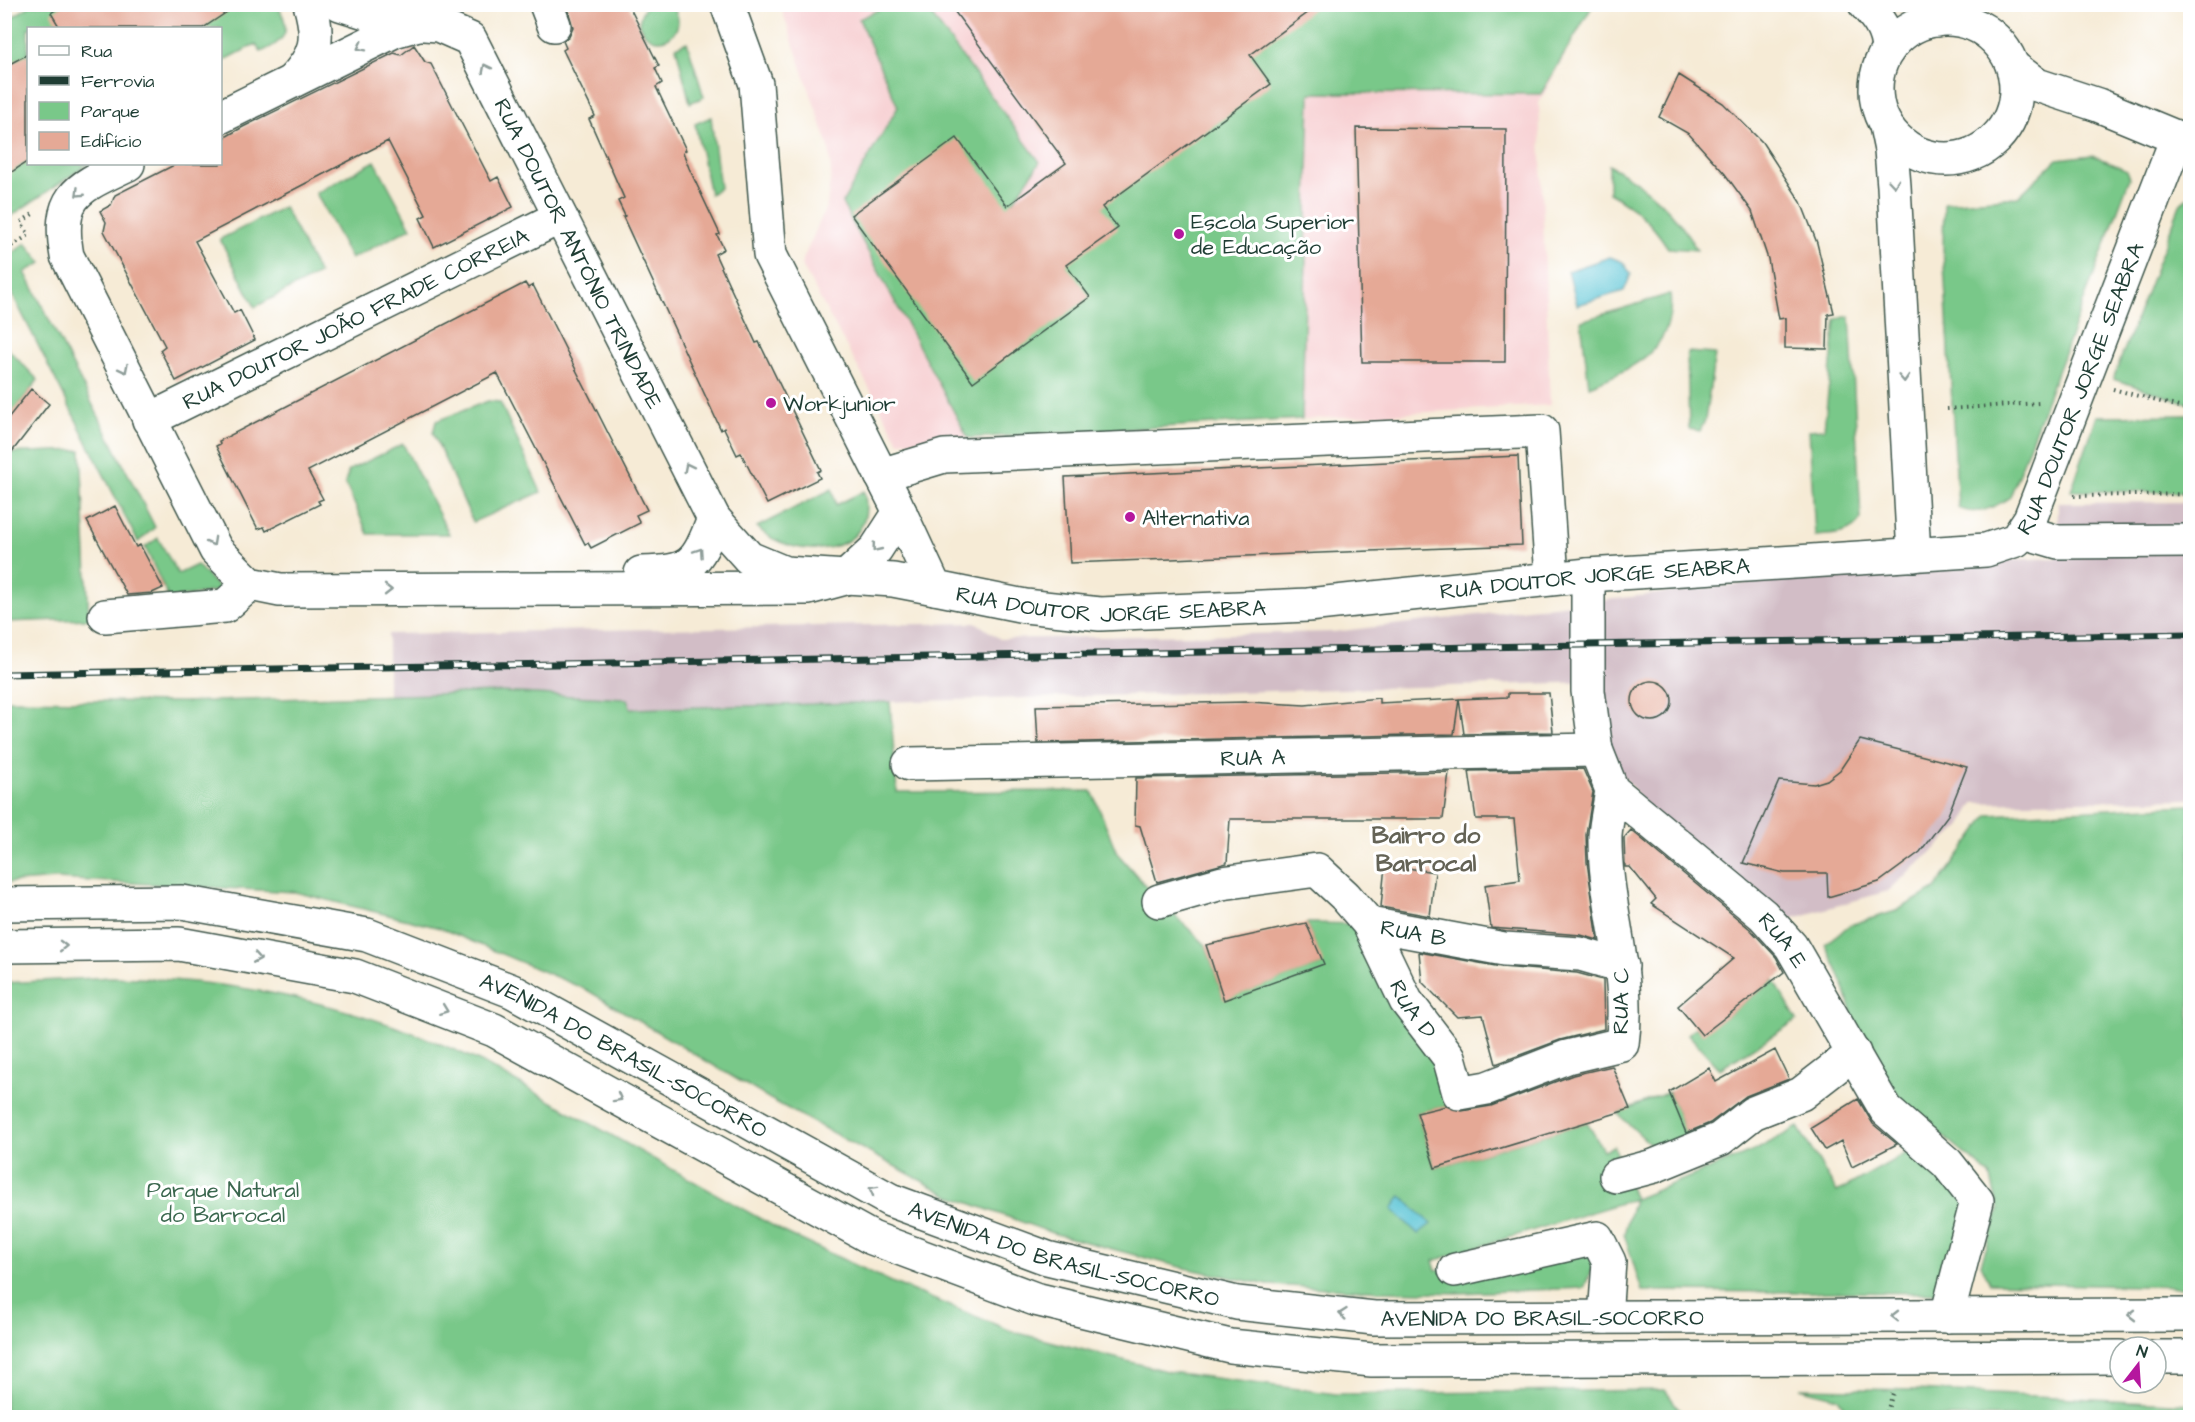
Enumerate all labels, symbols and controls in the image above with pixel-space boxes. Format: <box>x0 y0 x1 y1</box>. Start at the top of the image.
legend <box>27 27 222 165</box>
text: Rua <box>81 39 112 64</box>
one-way arrow <box>356 40 367 52</box>
one-way arrow <box>482 64 493 75</box>
text: Ferrovia <box>81 69 154 94</box>
street label: RUA DOUTOR ANTÓNIO TRINDADE <box>486 93 669 414</box>
text: Parque <box>81 99 140 124</box>
text: Edifício <box>81 129 141 154</box>
one-way arrow <box>1887 179 1900 188</box>
one-way arrow <box>75 186 85 197</box>
place label: Escola Superior de Educação <box>1191 207 1354 263</box>
street label: RUA DOUTOR JOÃO FRADE CORREIA <box>177 221 534 418</box>
marker: Escola Superior de Educação <box>1172 227 1186 241</box>
street label: RUA DOUTOR JORGE SEABRA <box>2010 238 2152 541</box>
one-way arrow <box>116 362 128 373</box>
one-way arrow <box>1898 374 1911 383</box>
place label: Workjunior <box>783 389 896 420</box>
marker: Workjunior <box>764 396 778 410</box>
one-way arrow <box>684 463 695 473</box>
place label: Alternativa <box>1142 503 1250 534</box>
marker: Alternativa <box>1123 510 1137 524</box>
one-way arrow <box>205 536 216 546</box>
one-way arrow <box>872 541 883 552</box>
one-way arrow <box>691 548 703 558</box>
street label: RUA DOUTOR JORGE SEABRA <box>1438 551 1751 608</box>
street label: RUA DOUTOR JORGE SEABRA <box>953 579 1267 631</box>
one-way arrow <box>384 584 393 596</box>
street label: RUA A <box>1220 742 1286 775</box>
district label: Bairro do Barrocal <box>1372 819 1481 881</box>
street label: RUA E <box>1751 906 1814 974</box>
street label: RUA B <box>1378 912 1449 955</box>
one-way arrow <box>58 940 67 952</box>
one-way arrow <box>252 952 261 964</box>
street label: AVENIDA DO BRASIL-SOCORRO <box>475 966 773 1146</box>
street label: RUA C <box>1605 967 1638 1035</box>
street label: RUA D <box>1381 975 1443 1046</box>
one-way arrow <box>438 1003 449 1015</box>
one-way arrow <box>612 1091 622 1102</box>
park label: Parque Natural do Barrocal <box>147 1175 299 1231</box>
one-way arrow <box>869 1186 879 1197</box>
street label: AVENIDA DO BRASIL-SOCORRO <box>904 1194 1223 1315</box>
street label: AVENIDA DO BRASIL-SOCORRO <box>1381 1303 1704 1335</box>
one-way arrow <box>1339 1309 1348 1321</box>
one-way arrow <box>2128 1309 2137 1321</box>
one-way arrow <box>1891 1310 1900 1322</box>
north arrow <box>2108 1335 2168 1395</box>
text: N <box>2134 1340 2150 1364</box>

